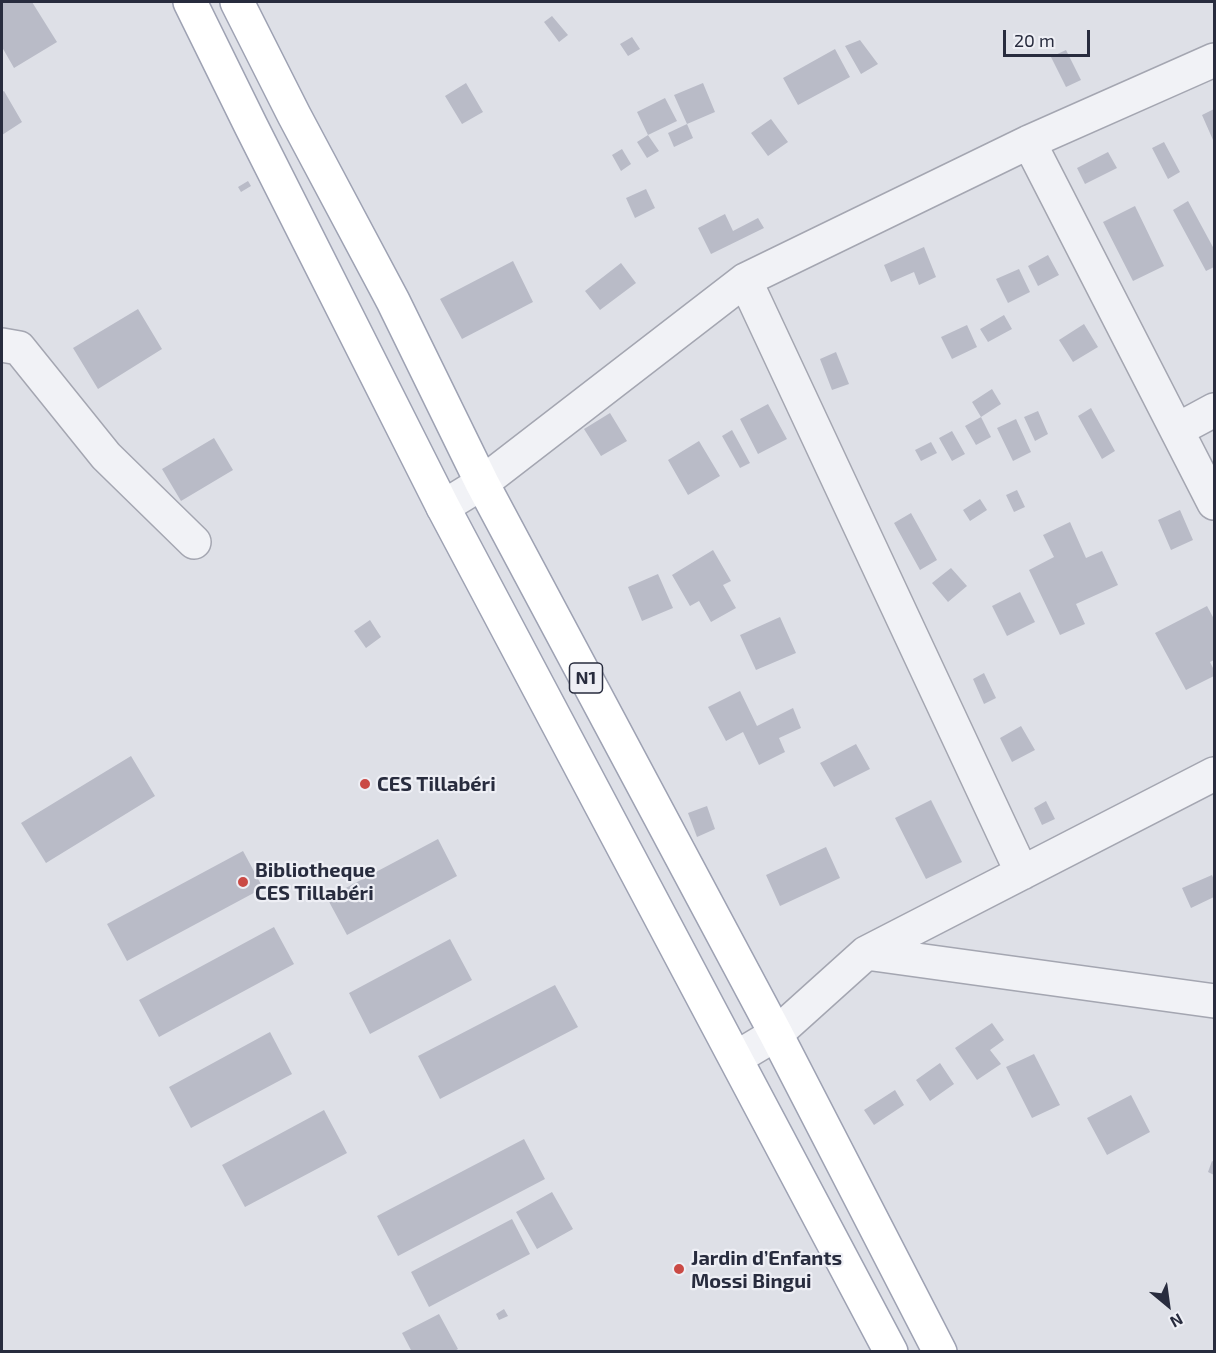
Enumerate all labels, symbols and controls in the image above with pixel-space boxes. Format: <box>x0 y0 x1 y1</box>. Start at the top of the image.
scale bar <box>1006 18 1093 56</box>
text: 20 m <box>1014 29 1055 51</box>
road number: N1 <box>570 663 602 693</box>
place label: CES Tillabéri <box>377 772 496 796</box>
marker: CES Tillabéri <box>358 777 372 791</box>
place label: Bibliotheque CES Tillabéri <box>255 858 376 905</box>
marker: Bibliotheque CES Tillabéri <box>236 875 250 889</box>
place label: Jardin d’Enfants Mossi Bingui <box>691 1246 842 1293</box>
marker: Jardin d’Enfants Mossi Bingui <box>672 1262 686 1276</box>
north arrow <box>1138 1275 1198 1335</box>
text: N <box>1167 1310 1187 1332</box>

